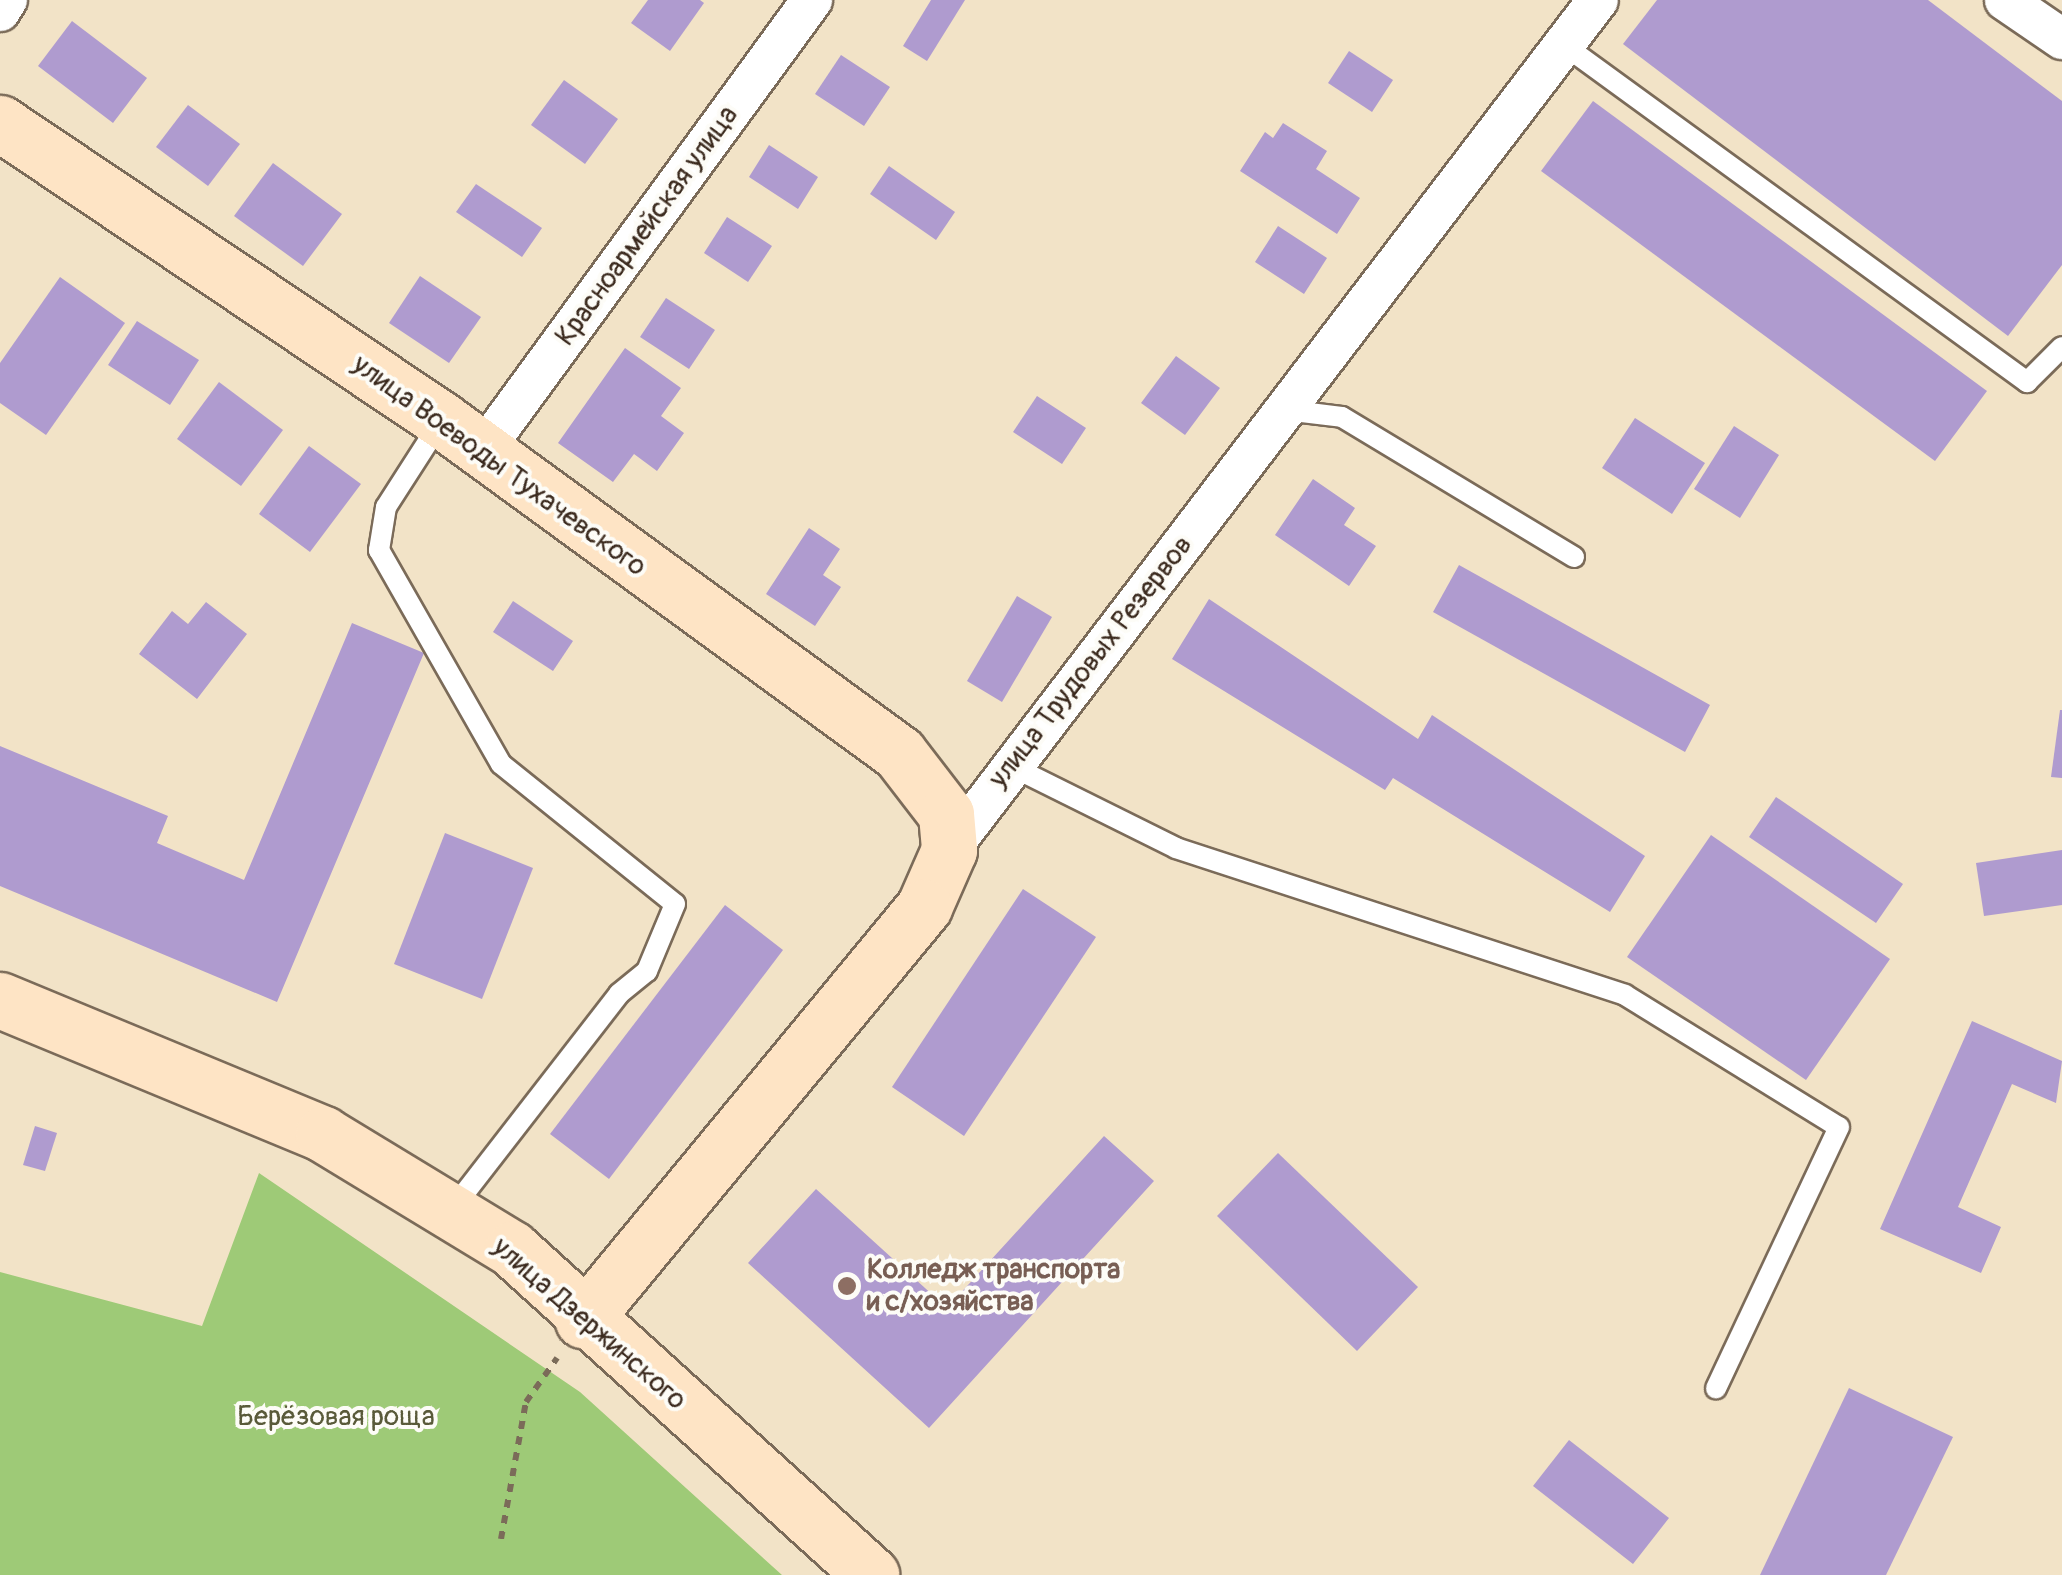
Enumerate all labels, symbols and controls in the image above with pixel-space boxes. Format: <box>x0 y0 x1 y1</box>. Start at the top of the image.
street label: Красноармейская улица <box>549 100 745 352</box>
street label: улица Воеводы Тухачевского <box>346 348 652 584</box>
street label: улица Трудовых Резервов <box>982 529 1200 795</box>
street label: улица Дзержинского <box>485 1231 693 1417</box>
place label: Колледж транспорта и с/хозяйства <box>867 1253 1120 1319</box>
marker: Колледж транспорта и с/хозяйства <box>836 1275 858 1297</box>
park label: Берёзовая роща <box>237 1400 435 1434</box>

